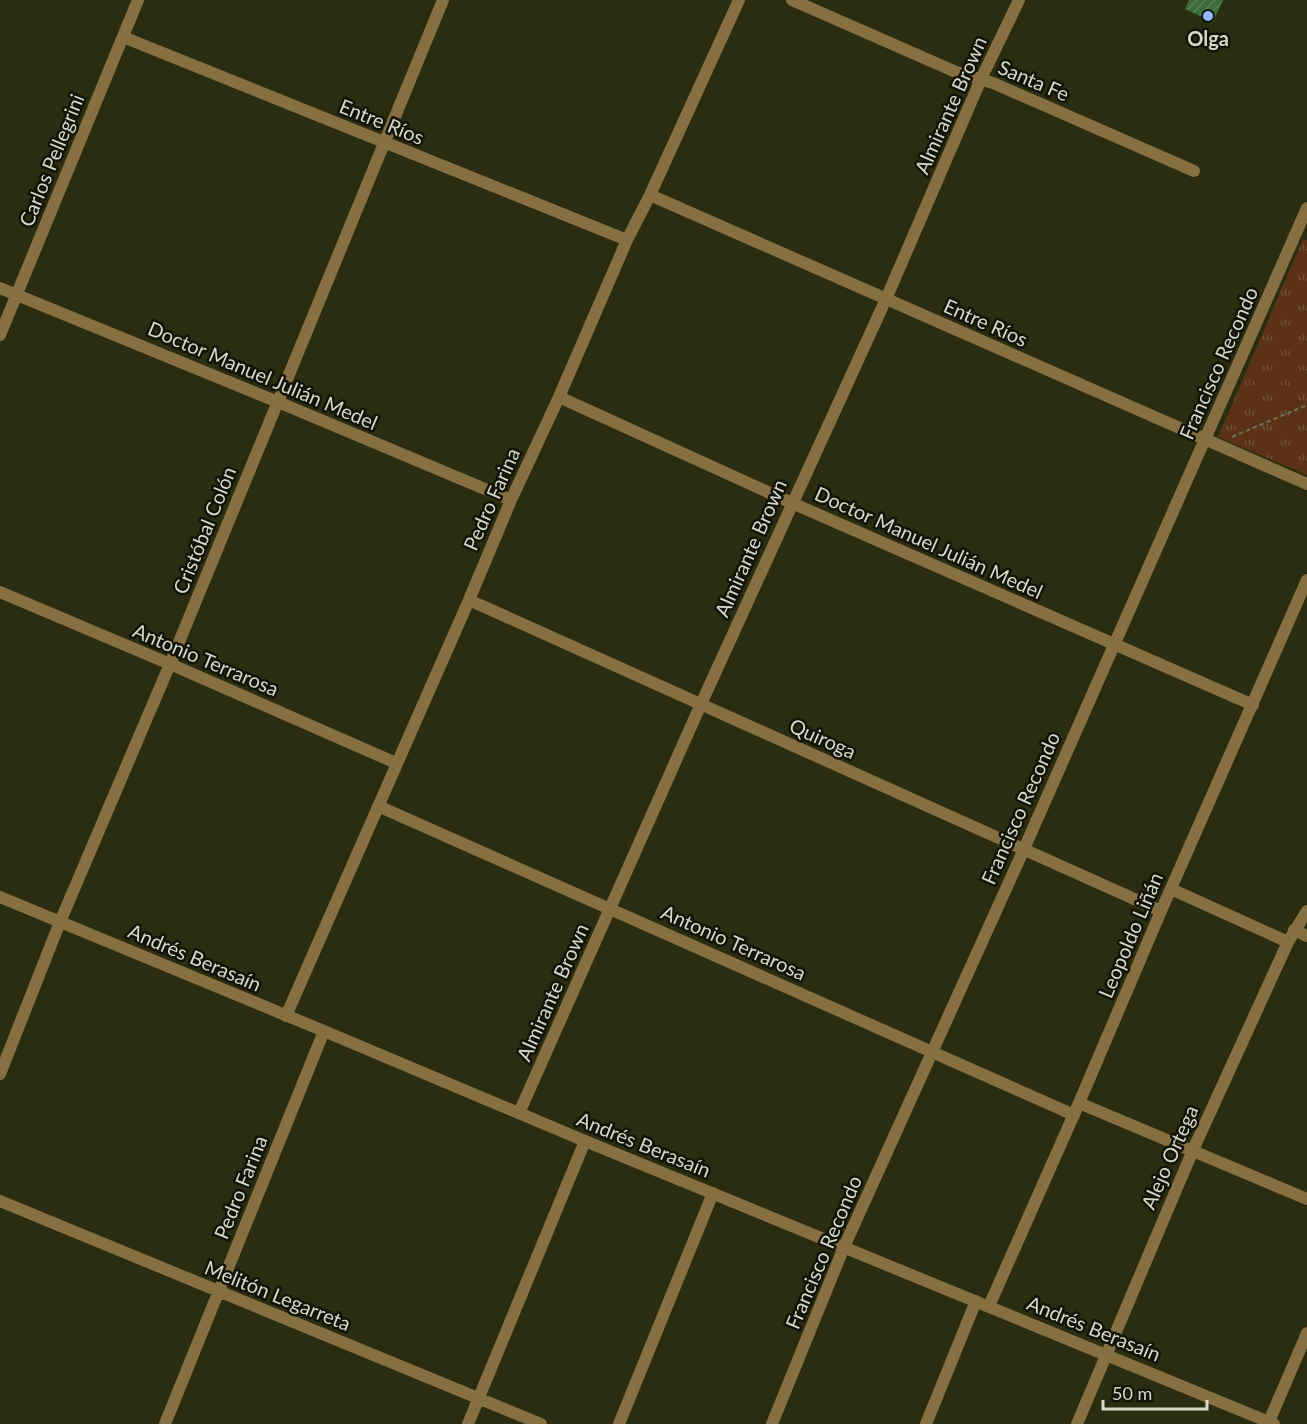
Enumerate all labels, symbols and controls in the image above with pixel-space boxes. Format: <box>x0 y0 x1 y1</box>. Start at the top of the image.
marker: Olga <box>1201 9 1215 23</box>
place label: Olga <box>1187 26 1229 50</box>
street label: Almirante Brown <box>909 33 991 177</box>
street label: Santa Fe <box>995 54 1073 106</box>
street label: Carlos Pellegrini <box>13 90 89 230</box>
street label: Entre Ríos <box>336 93 428 149</box>
street label: Francisco Recondo <box>1174 283 1262 443</box>
street label: Entre Ríos <box>940 293 1032 351</box>
street label: Doctor Manuel Julián Medel <box>145 316 381 434</box>
street label: Pedro Farina <box>458 444 524 554</box>
street label: Cristóbal Colón <box>168 463 240 597</box>
street label: Almirante Brown <box>709 476 791 620</box>
street label: Doctor Manuel Julián Medel <box>811 481 1047 603</box>
street label: Antonio Terrarosa <box>130 617 282 701</box>
street label: Quiroga <box>786 713 860 763</box>
street label: Francisco Recondo <box>976 728 1064 888</box>
street label: Leopoldo Liñán <box>1093 869 1167 1001</box>
street label: Antonio Terrarosa <box>658 899 810 985</box>
street label: Andrés Berasaín <box>125 918 265 996</box>
street label: Almirante Brown <box>511 920 593 1064</box>
street label: Alejo Ortega <box>1135 1101 1203 1213</box>
street label: Andrés Berasaín <box>574 1106 714 1182</box>
street label: Pedro Farina <box>208 1132 272 1242</box>
street label: Francisco Recondo <box>780 1172 866 1332</box>
street label: Melitón Legarreta <box>202 1255 354 1335</box>
street label: Andrés Berasaín <box>1024 1290 1164 1366</box>
scale bar <box>1103 1373 1206 1411</box>
text: 50 m <box>1112 1382 1152 1404</box>

